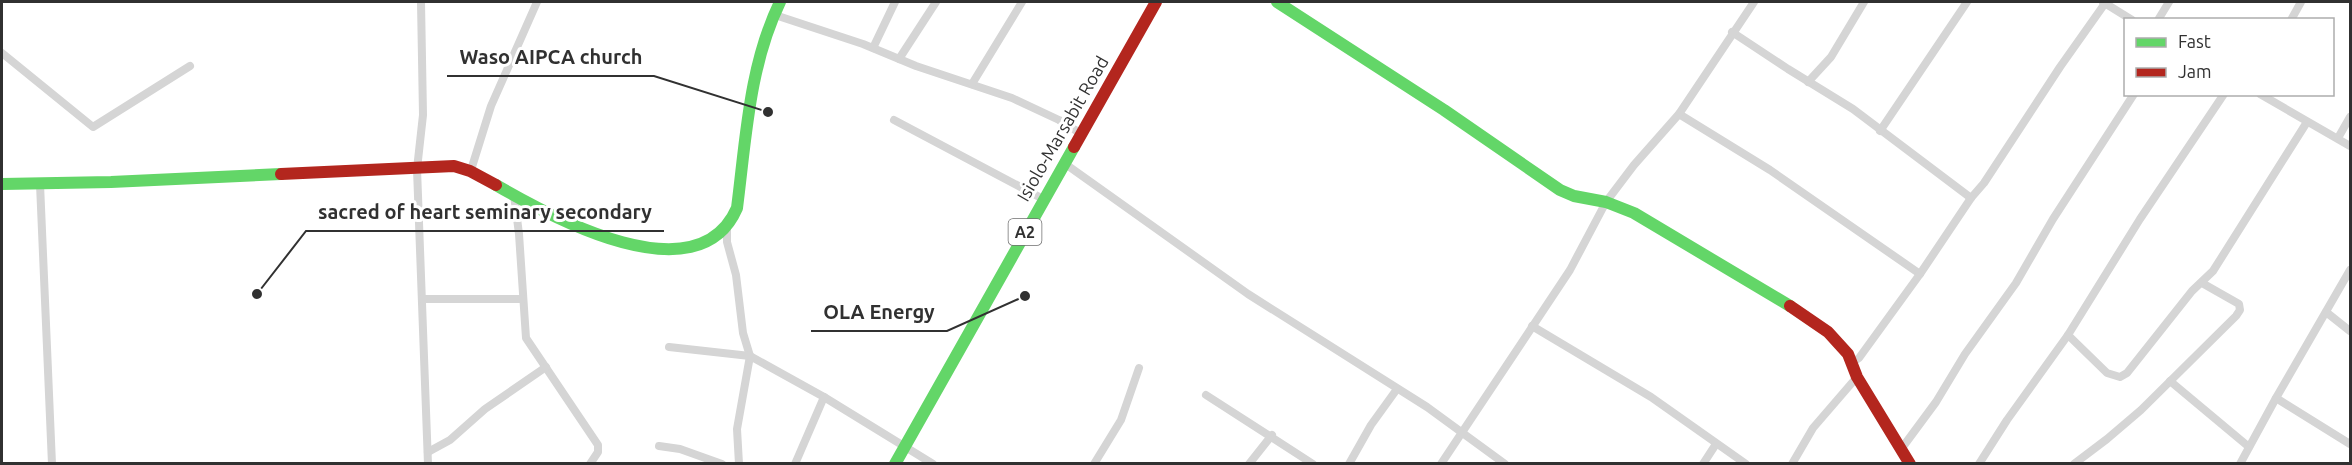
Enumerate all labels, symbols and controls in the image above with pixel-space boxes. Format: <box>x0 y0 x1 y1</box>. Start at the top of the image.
legend <box>2124 18 2334 96</box>
text: Fast <box>2178 31 2211 51</box>
callout: Waso AIPCA church <box>447 38 654 76</box>
text: Waso AIPCA church <box>459 45 643 68</box>
street label: Isiolo-Marsabit Road <box>1012 52 1112 205</box>
text: Jam <box>2178 61 2212 81</box>
callout: sacred of heart seminary secondary <box>306 193 664 231</box>
text: sacred of heart seminary secondary <box>318 200 652 223</box>
road number: A2 <box>1008 219 1042 245</box>
callout: OLA Energy <box>811 293 947 331</box>
text: OLA Energy <box>823 300 935 323</box>

